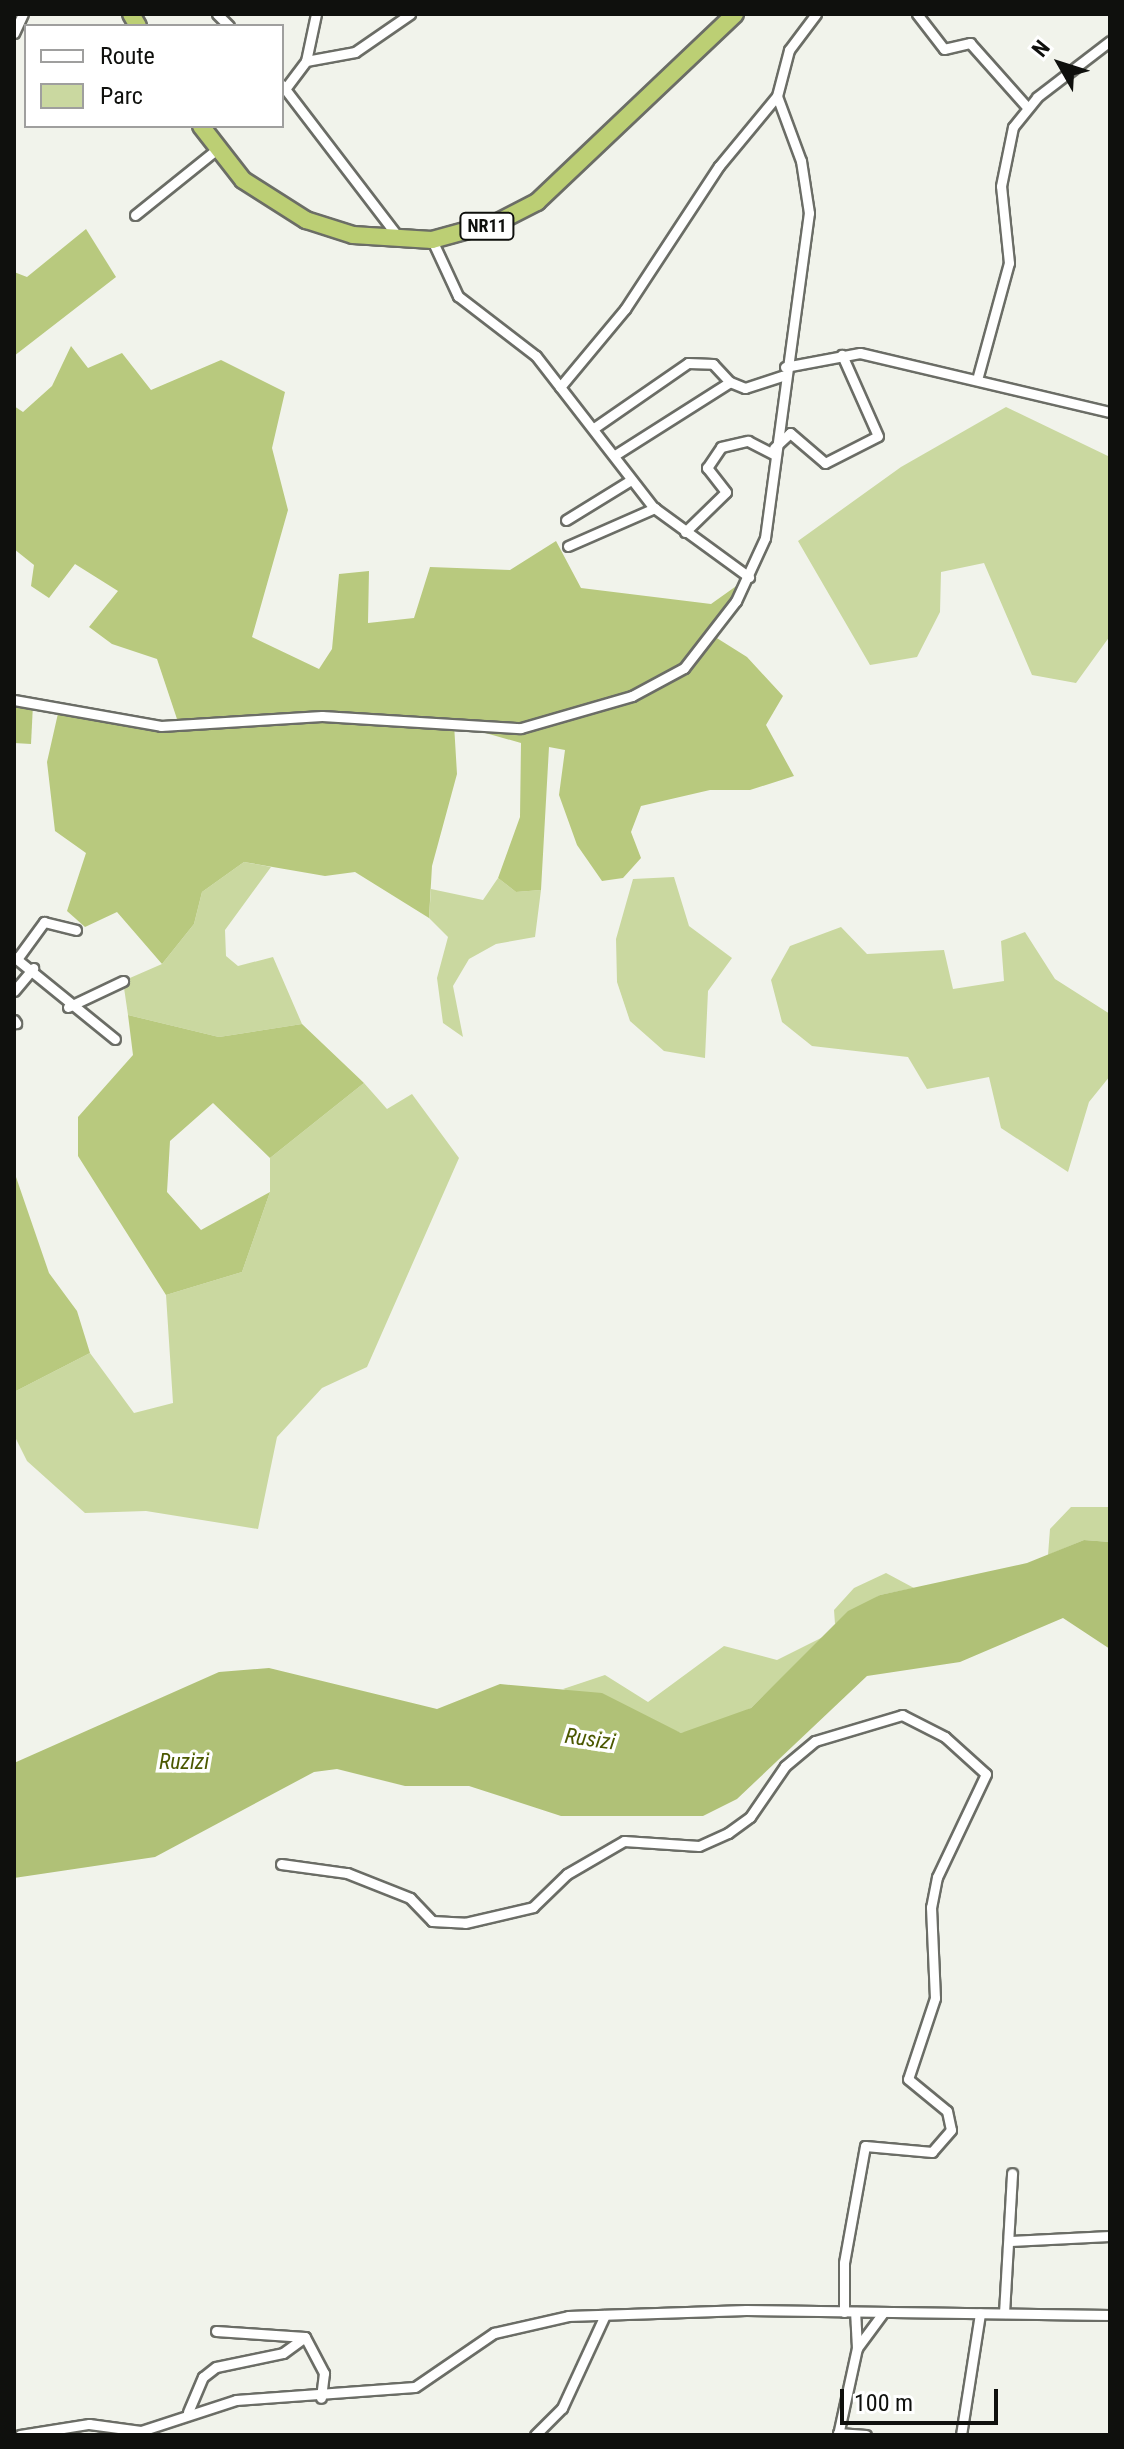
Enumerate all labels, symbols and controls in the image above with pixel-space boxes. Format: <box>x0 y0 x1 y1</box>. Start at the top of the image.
legend <box>24 24 284 128</box>
north arrow <box>1020 24 1100 104</box>
text: N <box>1027 35 1055 62</box>
text: Route <box>100 42 155 70</box>
text: Parc <box>100 82 143 110</box>
road number: NR11 <box>459 212 515 240</box>
water label: Rusizi <box>563 1722 617 1756</box>
water label: Ruzizi <box>159 1749 209 1775</box>
scale bar <box>844 2373 1002 2423</box>
text: 100 m <box>854 2389 913 2417</box>

